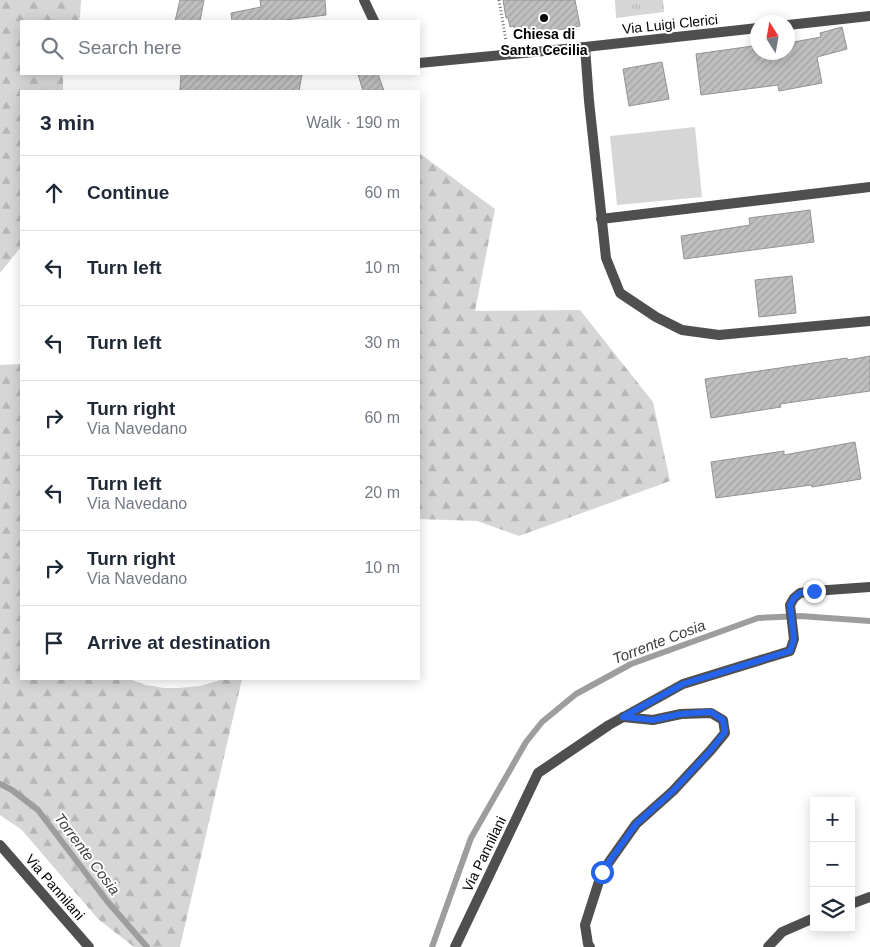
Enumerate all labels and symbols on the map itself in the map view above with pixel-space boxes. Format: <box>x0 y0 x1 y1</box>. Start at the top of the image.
street label: Via Luigi Clerici <box>621 11 719 37</box>
marker: Chiesa di Santa Cecilia <box>538 12 550 24</box>
north arrow <box>750 15 795 60</box>
place label: Chiesa di Santa Cecilia <box>500 26 588 58</box>
route end <box>803 580 826 603</box>
water label: Torrente Cosia <box>610 616 708 667</box>
water label: Torrente Cosia <box>51 810 124 898</box>
street label: Via Pannilani <box>459 814 509 894</box>
street label: Via Pannilani <box>22 851 88 923</box>
route start <box>591 861 614 884</box>

